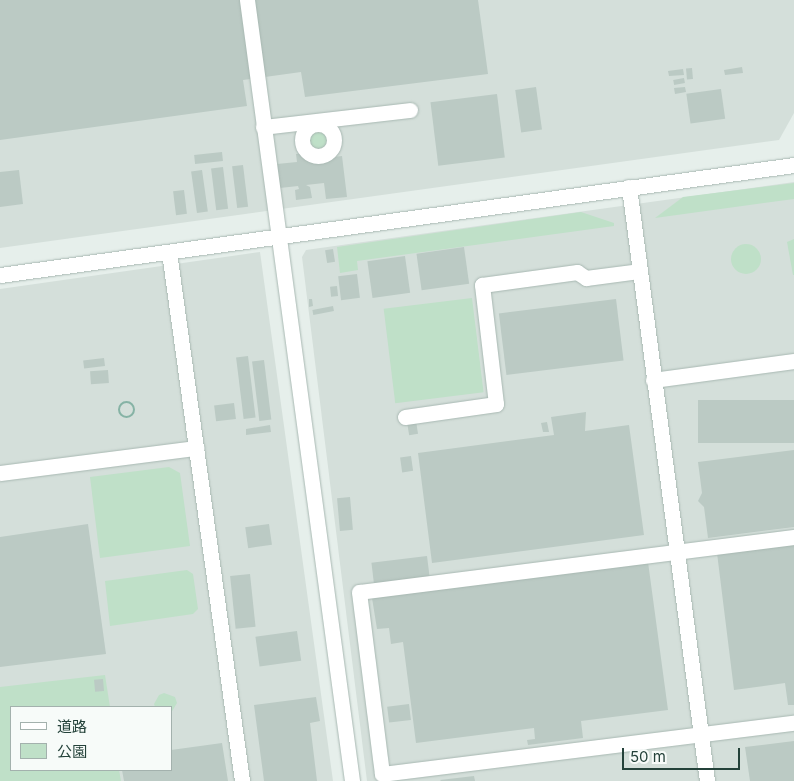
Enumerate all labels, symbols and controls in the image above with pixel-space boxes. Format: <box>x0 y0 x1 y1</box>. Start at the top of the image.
legend <box>10 706 172 771</box>
text: 道路 <box>57 717 87 736</box>
scale bar <box>624 738 742 770</box>
text: 公園 <box>57 742 87 761</box>
text: 50 m <box>630 747 666 766</box>

